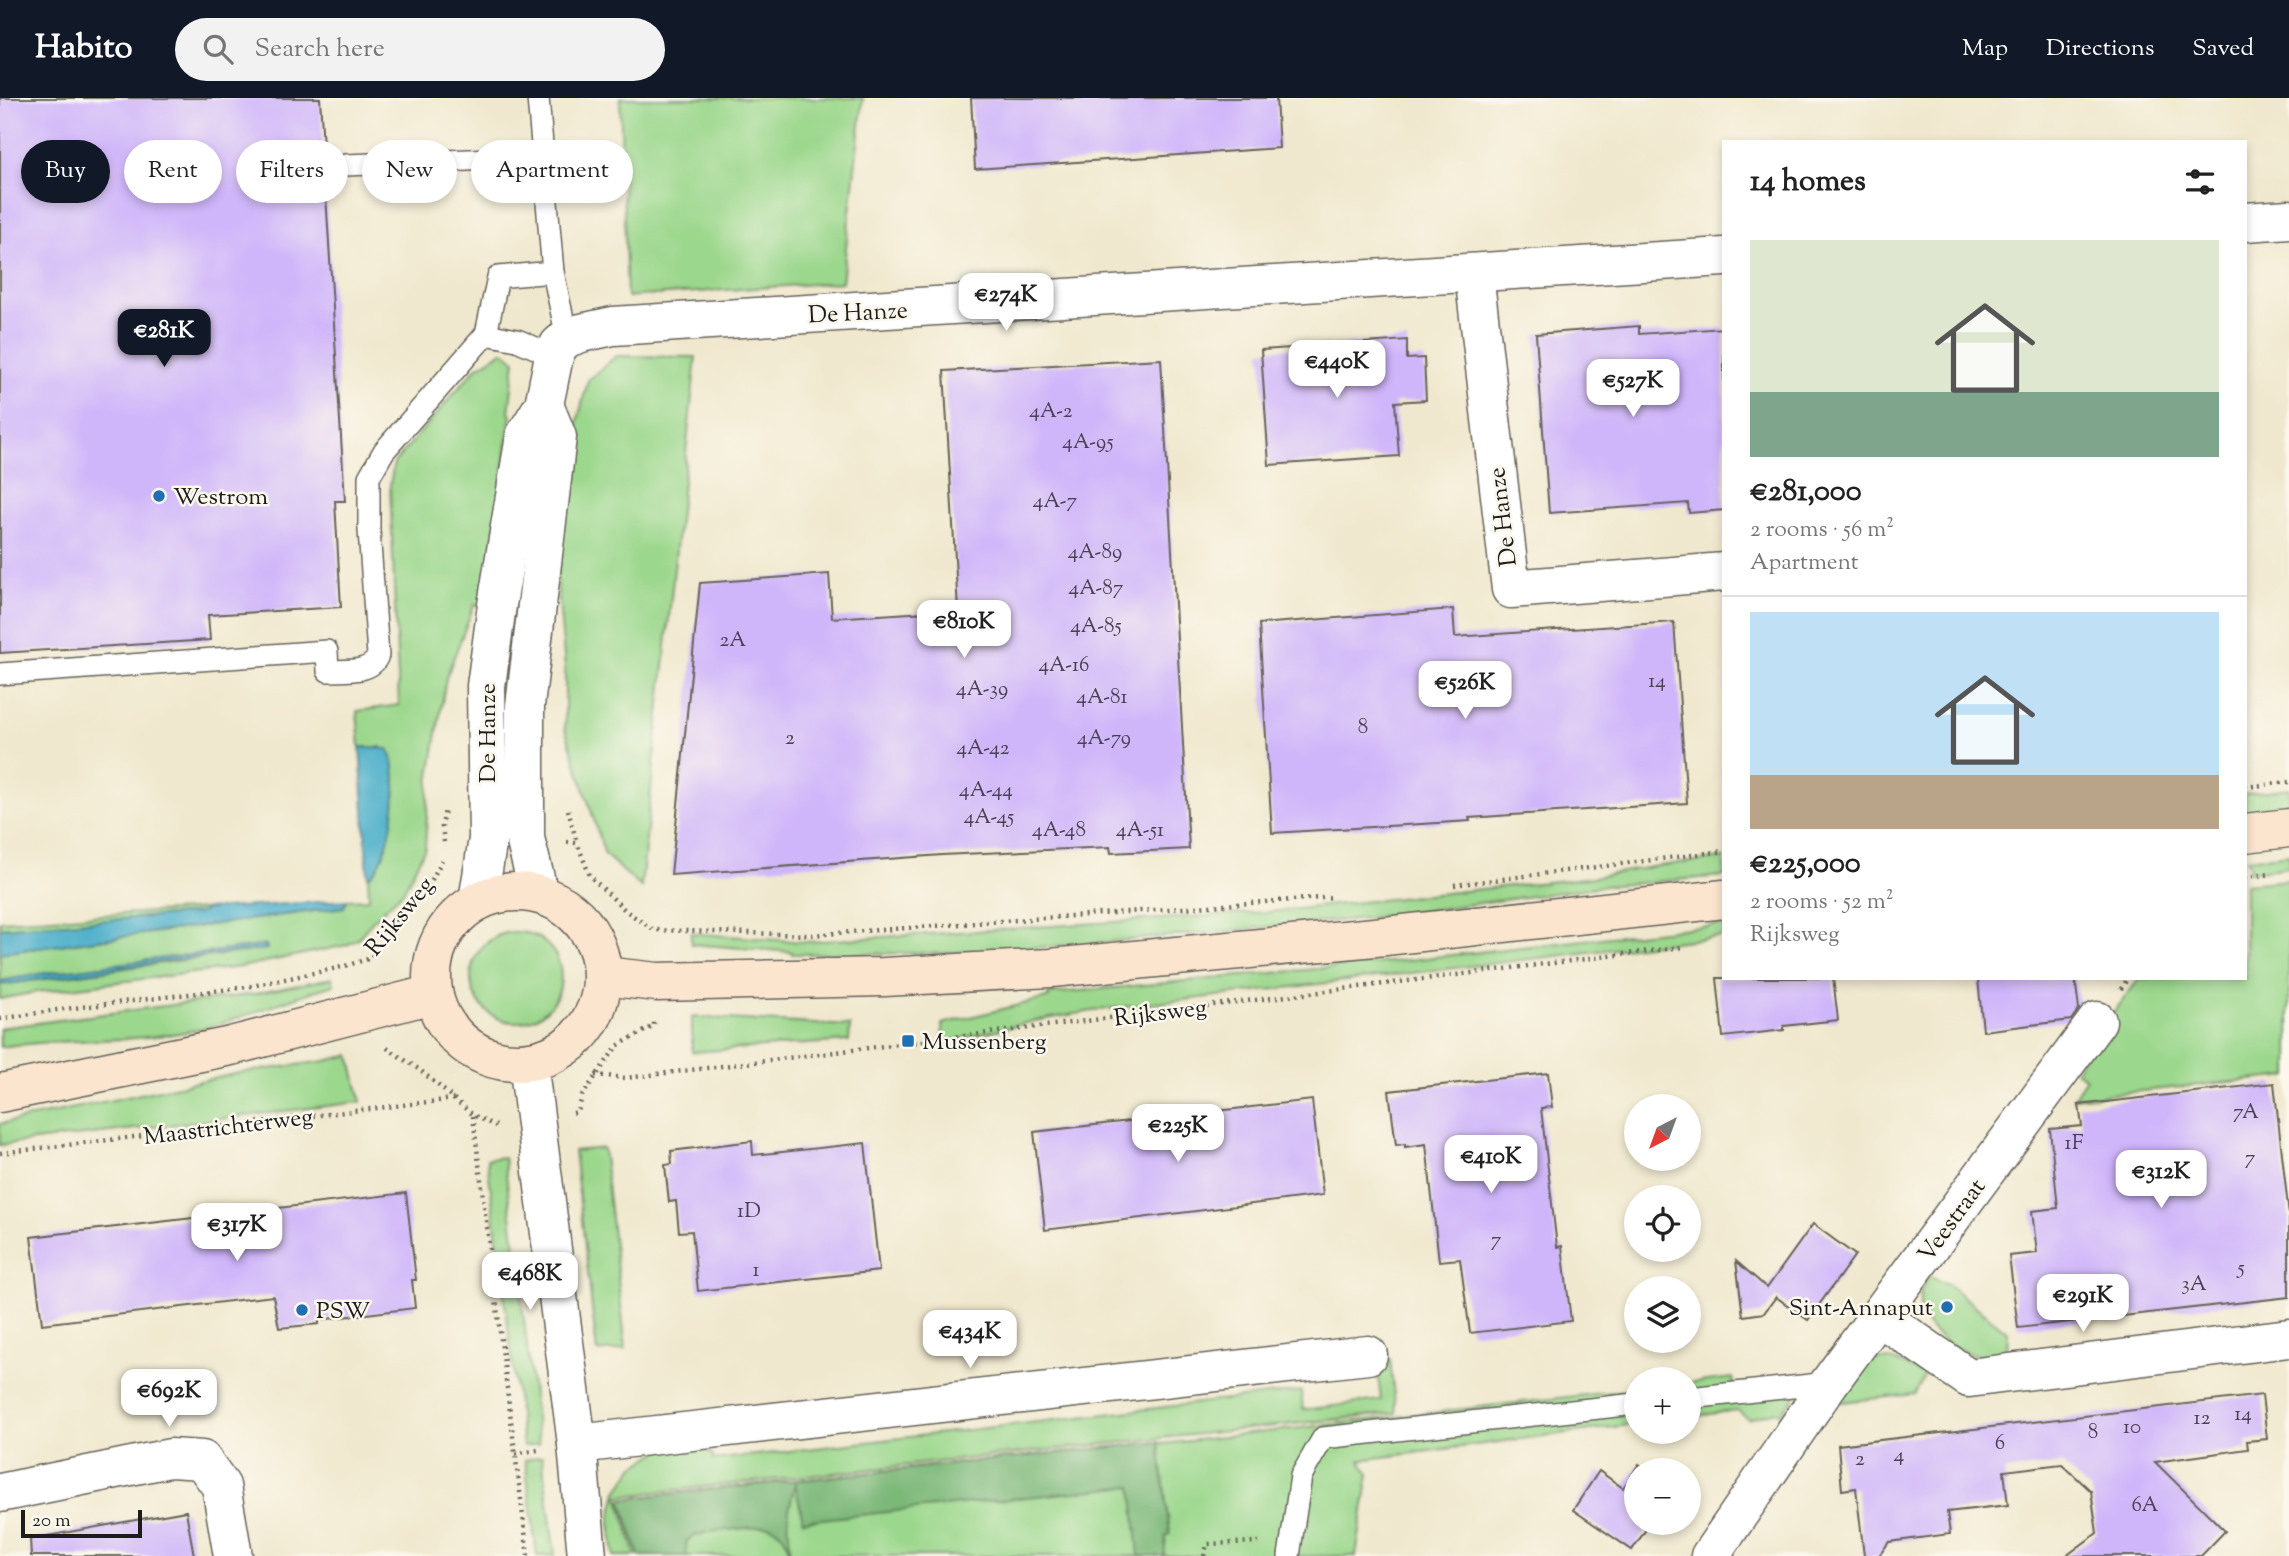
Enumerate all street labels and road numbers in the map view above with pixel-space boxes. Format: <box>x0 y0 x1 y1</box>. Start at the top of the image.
street label: De Hanze <box>807 294 909 334</box>
street label: De Hanze <box>1481 465 1527 568</box>
street label: De Hanze <box>472 683 506 783</box>
street label: Rijksweg <box>358 870 443 964</box>
street label: Rijksweg <box>1112 991 1209 1037</box>
street label: Maastrichterweg <box>141 1101 315 1155</box>
street label: Veestraat <box>1911 1172 1995 1270</box>

